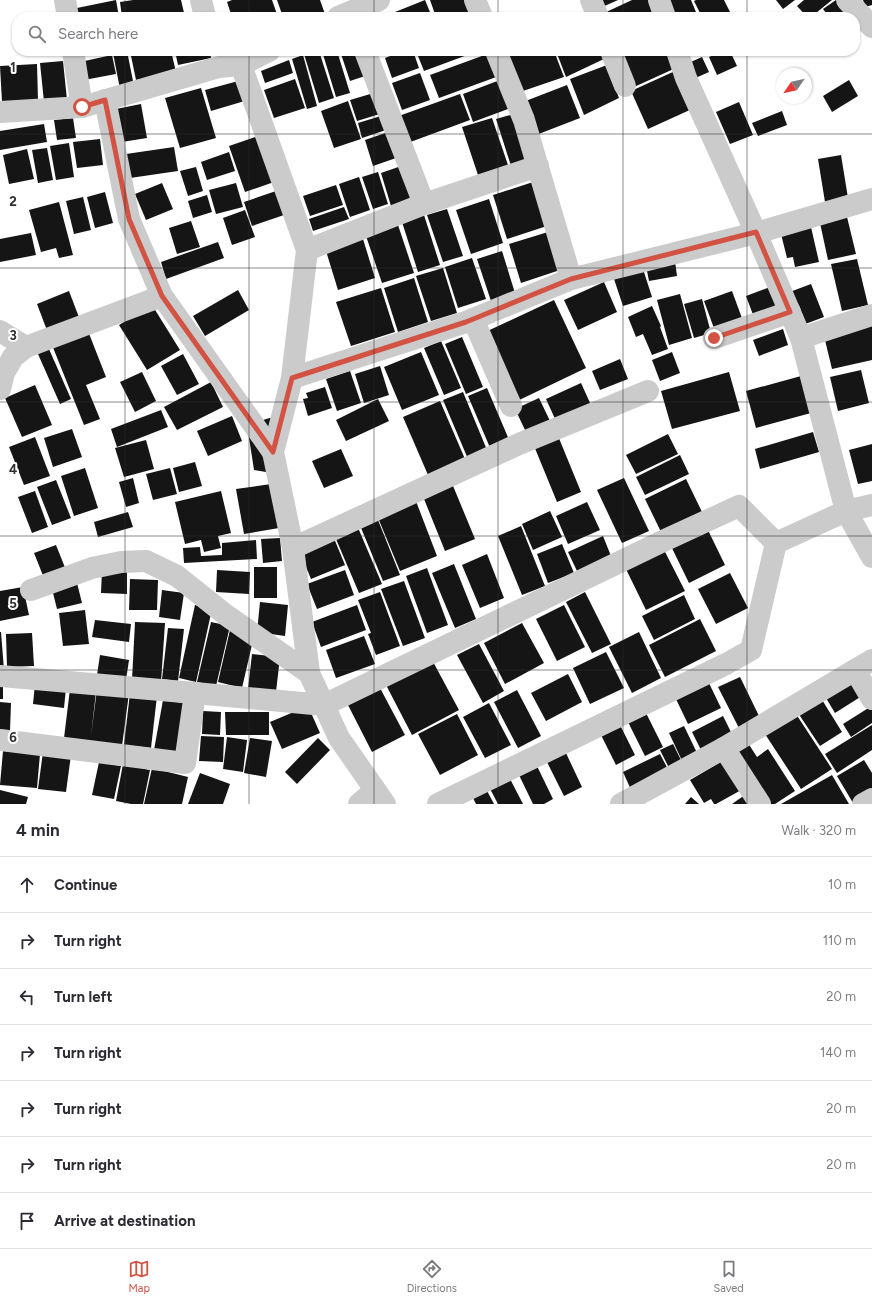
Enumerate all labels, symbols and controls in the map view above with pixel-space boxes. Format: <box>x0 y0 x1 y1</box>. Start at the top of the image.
search box <box>12 12 860 56</box>
icon: search <box>26 23 48 45</box>
text: Search here <box>58 25 138 43</box>
text: 1 <box>10 60 16 75</box>
north arrow <box>776 68 812 104</box>
route start <box>73 98 91 116</box>
text: 2 <box>9 194 17 209</box>
text: 3 <box>9 328 17 343</box>
route end <box>705 329 723 347</box>
text: 4 <box>9 462 17 477</box>
text: 5 <box>9 596 17 611</box>
text: 6 <box>9 730 17 745</box>
text: 4 min <box>16 820 60 840</box>
text: Walk · 320 m <box>782 823 856 838</box>
icon: ahead <box>16 874 38 896</box>
text: Continue <box>54 876 117 894</box>
text: 10 m <box>828 877 856 892</box>
icon: right <box>16 930 38 952</box>
text: Turn right <box>54 932 122 950</box>
text: 110 m <box>823 933 856 948</box>
icon: left <box>16 986 38 1008</box>
text: Turn left <box>54 988 112 1006</box>
text: 20 m <box>826 989 856 1004</box>
icon: right <box>16 1042 38 1064</box>
text: Turn right <box>54 1044 122 1062</box>
text: 140 m <box>820 1045 856 1060</box>
icon: right <box>16 1098 38 1120</box>
text: Turn right <box>54 1100 122 1118</box>
text: 20 m <box>826 1101 856 1116</box>
icon: right <box>16 1154 38 1176</box>
text: Turn right <box>54 1156 122 1174</box>
text: 20 m <box>826 1157 856 1172</box>
icon: arrive <box>16 1210 38 1232</box>
text: Arrive at destination <box>54 1212 195 1230</box>
tab: Map <box>128 1258 150 1295</box>
tab: Directions <box>407 1258 457 1295</box>
tab: Saved <box>713 1258 744 1295</box>

